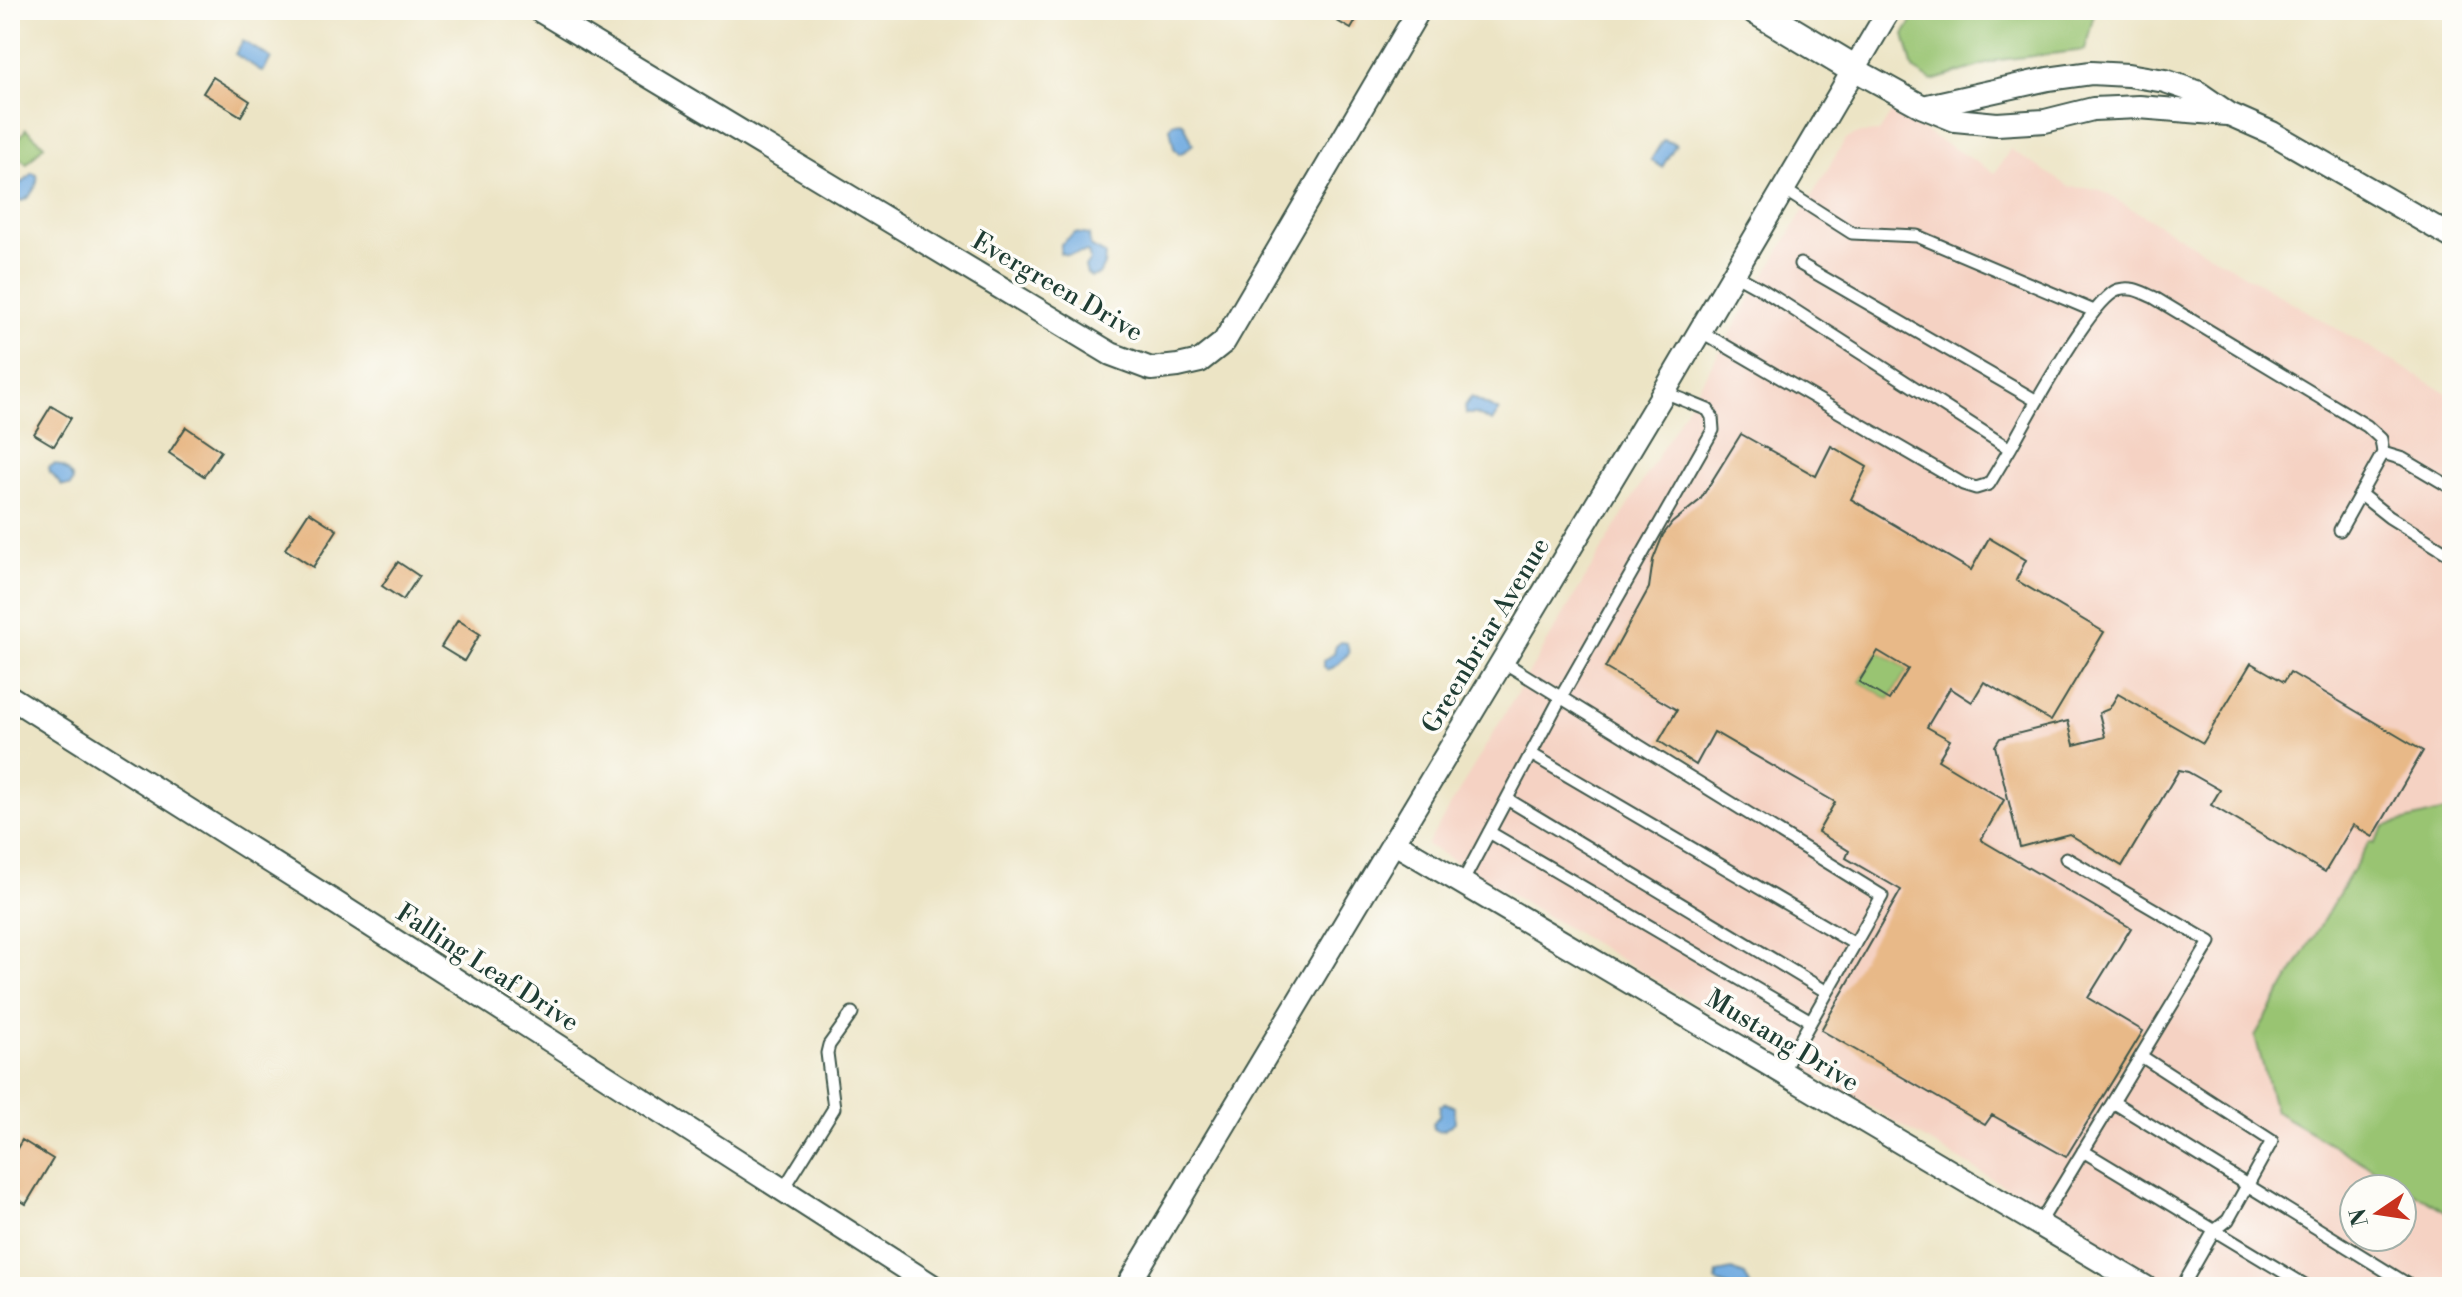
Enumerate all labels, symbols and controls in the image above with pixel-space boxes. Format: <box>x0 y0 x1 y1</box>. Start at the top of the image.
street label: Evergreen Drive <box>966 225 1149 349</box>
street label: Greenbriar Avenue <box>1415 532 1557 739</box>
street label: Falling Leaf Drive <box>390 897 585 1039</box>
street label: Mustang Drive <box>1700 983 1865 1099</box>
north arrow <box>2338 1173 2418 1253</box>
text: N <box>2345 1205 2375 1229</box>

